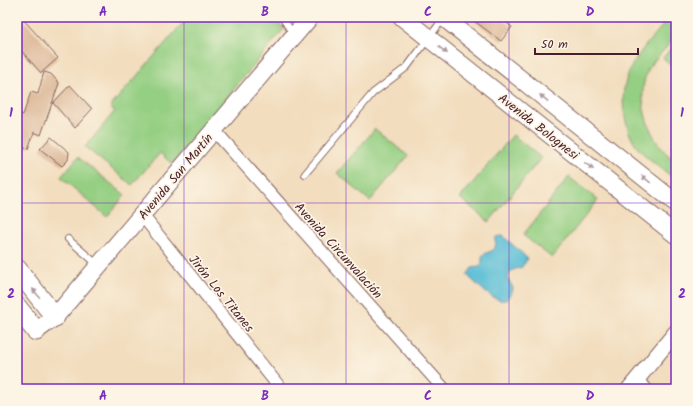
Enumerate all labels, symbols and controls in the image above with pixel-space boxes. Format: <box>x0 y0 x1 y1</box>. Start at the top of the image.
text: A <box>99 2 107 23</box>
text: B <box>261 2 269 23</box>
text: C <box>424 2 432 23</box>
text: D <box>586 2 595 23</box>
scale bar <box>535 30 638 56</box>
text: 50 m <box>541 35 568 54</box>
one-way arrow <box>438 46 449 54</box>
street label: Avenida Bolognesi <box>493 89 584 166</box>
one-way arrow <box>538 93 549 102</box>
text: 1 <box>9 103 13 124</box>
text: 1 <box>680 103 684 124</box>
street label: Avenida San Martín <box>133 129 219 225</box>
one-way arrow <box>583 161 594 170</box>
one-way arrow <box>640 174 651 183</box>
street label: Avenida Circunvalación <box>289 198 387 304</box>
street label: Jirón Los Titanes <box>183 251 259 338</box>
text: 2 <box>7 284 15 305</box>
text: 2 <box>678 284 686 305</box>
one-way arrow <box>32 288 40 298</box>
text: A <box>99 386 107 406</box>
text: B <box>261 386 269 406</box>
text: C <box>424 386 432 406</box>
text: D <box>586 386 595 406</box>

